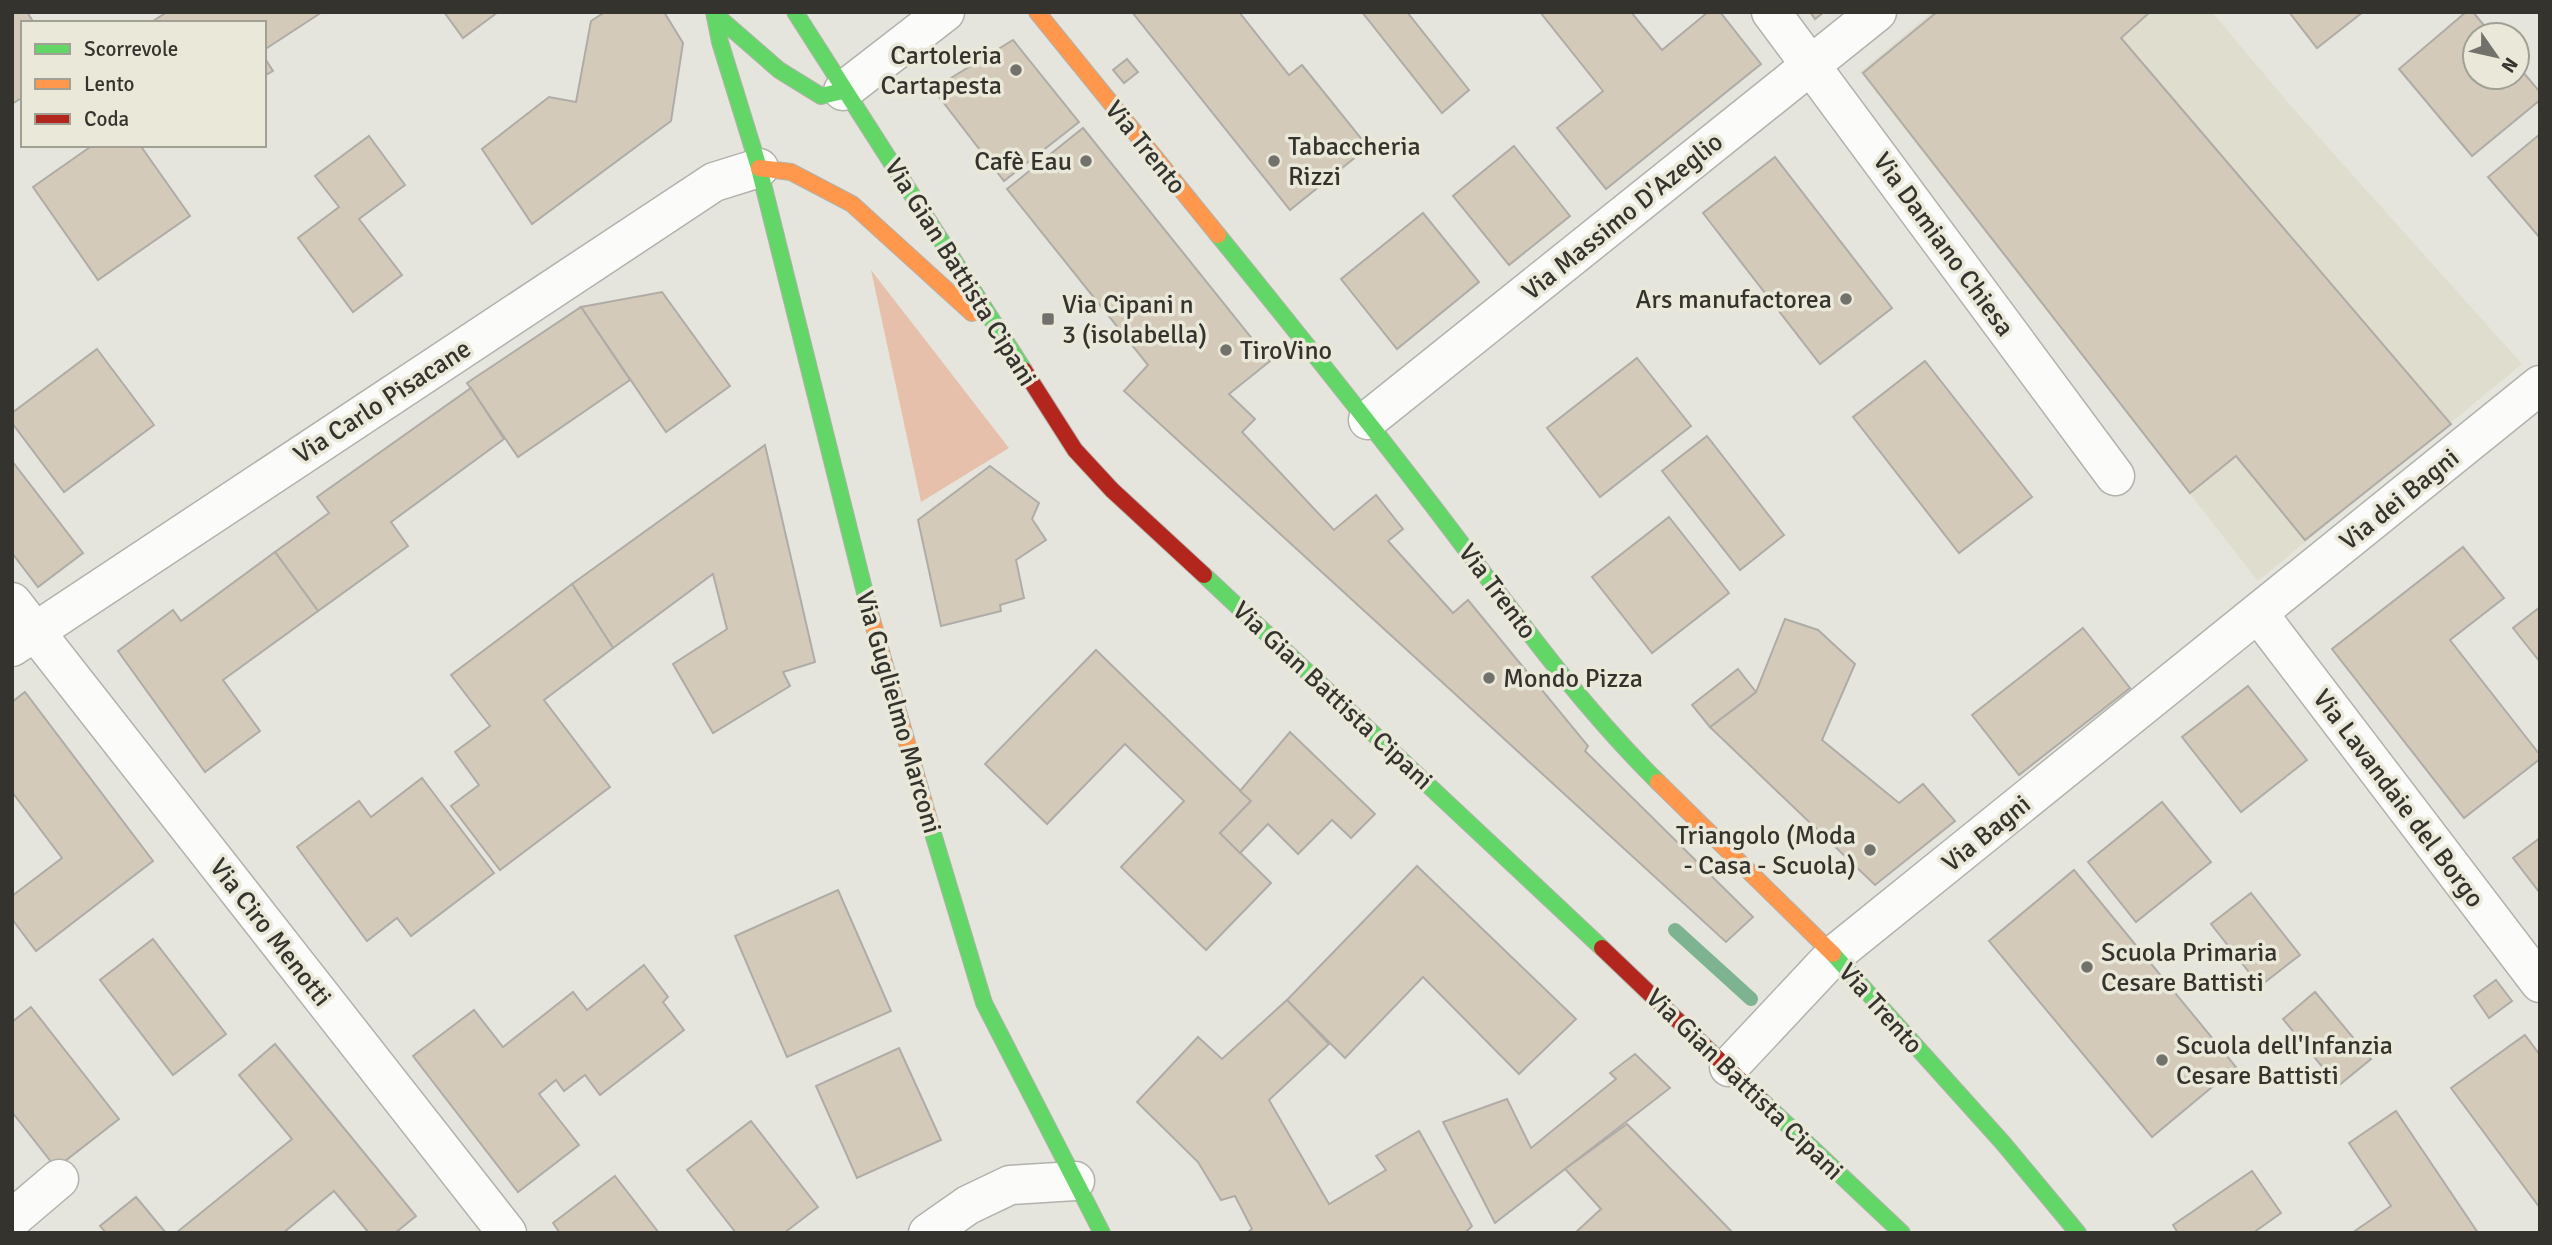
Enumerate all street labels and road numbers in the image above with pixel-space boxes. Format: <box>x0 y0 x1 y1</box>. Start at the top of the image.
street label: Via Trento <box>1098 94 1193 201</box>
street label: Via Massimo D'Azeglio <box>1516 126 1729 308</box>
street label: Via Damiano Chiesa <box>1866 146 2021 343</box>
street label: Via Gian Battista Cipani <box>877 153 1043 392</box>
street label: Via Carlo Pisacane <box>288 333 477 471</box>
street label: Via dei Bagni <box>2334 442 2466 558</box>
street label: Via Trento <box>1451 538 1543 646</box>
street label: Via Guglielmo Marconi <box>848 587 948 837</box>
street label: Via Gian Battista Cipani <box>1226 595 1439 797</box>
street label: Via Lavandaie del Borgo <box>2306 683 2491 914</box>
street label: Via Bagni <box>1936 788 2037 879</box>
street label: Via Ciro Menotti <box>203 852 338 1013</box>
street label: Via Trento <box>1831 957 1929 1061</box>
street label: Via Gian Battista Cipani <box>1639 982 1850 1187</box>

